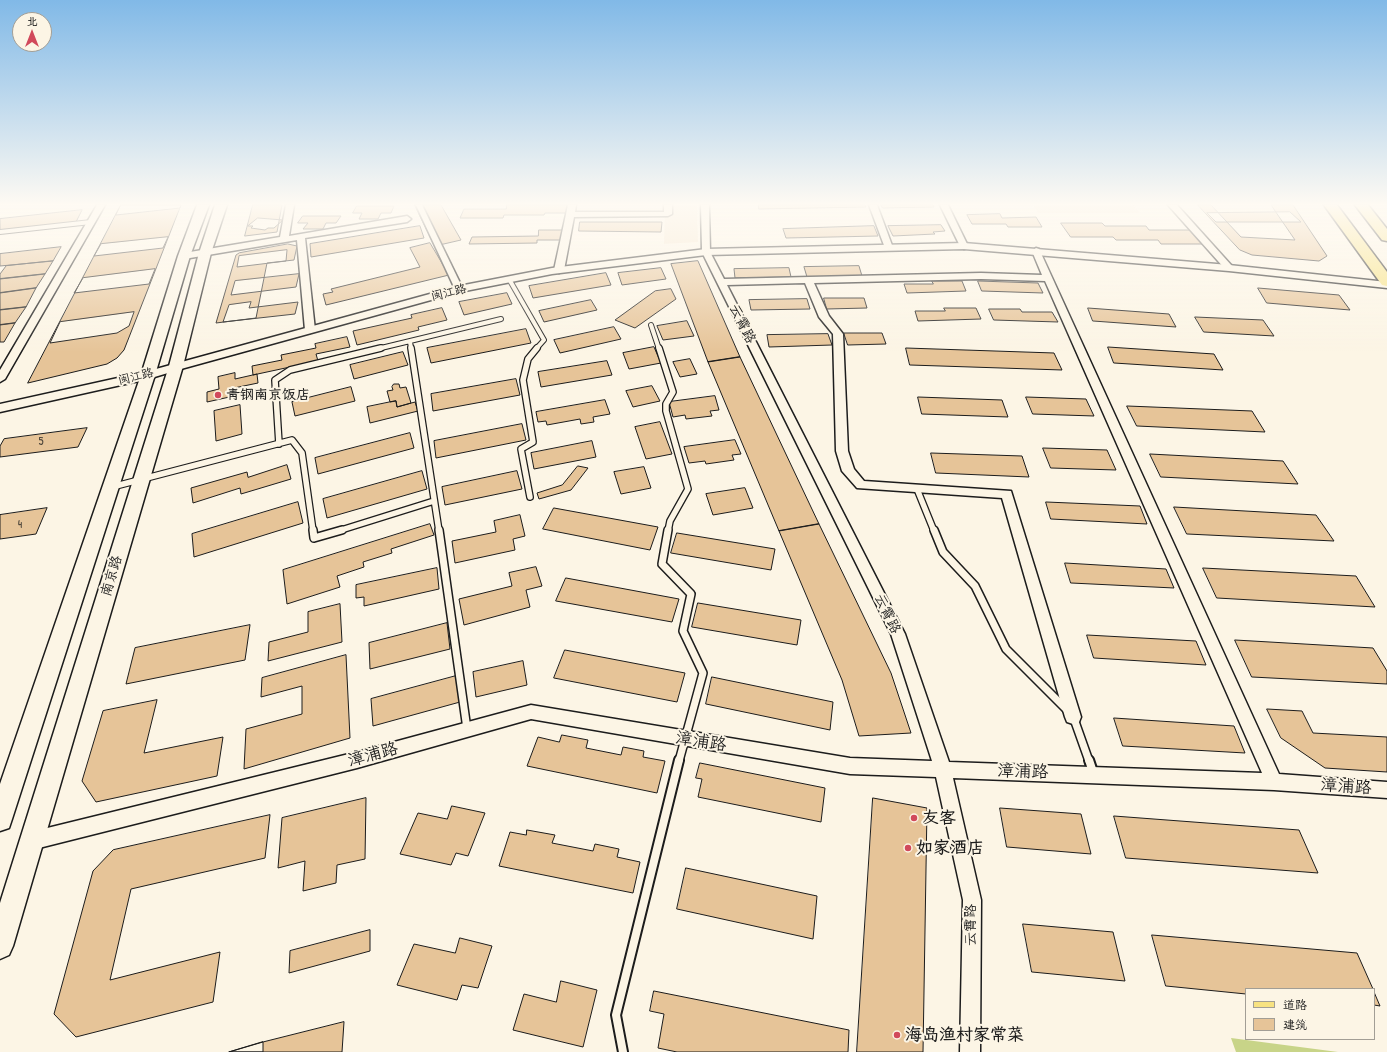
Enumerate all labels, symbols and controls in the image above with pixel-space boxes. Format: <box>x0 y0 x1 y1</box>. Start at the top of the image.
north arrow <box>12 12 52 52</box>
text: 北 <box>27 14 38 28</box>
street label: 闽江路 <box>430 282 468 304</box>
street label: 云霄路 <box>725 301 759 347</box>
street label: 闽江路 <box>117 366 155 388</box>
place label: 青钢南京饭店 <box>226 387 310 403</box>
marker: 青钢南京饭店 <box>213 390 223 400</box>
house number: 5 <box>38 435 44 449</box>
house number: 4 <box>18 518 22 532</box>
street label: 南京路 <box>98 553 126 599</box>
street label: 云霄路 <box>870 591 904 637</box>
street label: 漳浦路 <box>674 728 728 756</box>
street label: 漳浦路 <box>346 739 400 771</box>
street label: 漳浦路 <box>997 761 1049 783</box>
street label: 漳浦路 <box>1320 775 1372 799</box>
place label: 友客 <box>922 808 956 828</box>
marker: 友客 <box>909 813 919 823</box>
place label: 如家酒店 <box>916 838 984 858</box>
marker: 如家酒店 <box>903 843 913 853</box>
street label: 云霄路 <box>963 904 979 946</box>
legend <box>1245 988 1375 1040</box>
text: 道路 <box>1283 996 1307 1013</box>
text: 建筑 <box>1283 1016 1307 1033</box>
place label: 海岛渔村家常菜 <box>905 1025 1024 1045</box>
marker: 海岛渔村家常菜 <box>892 1030 902 1040</box>

